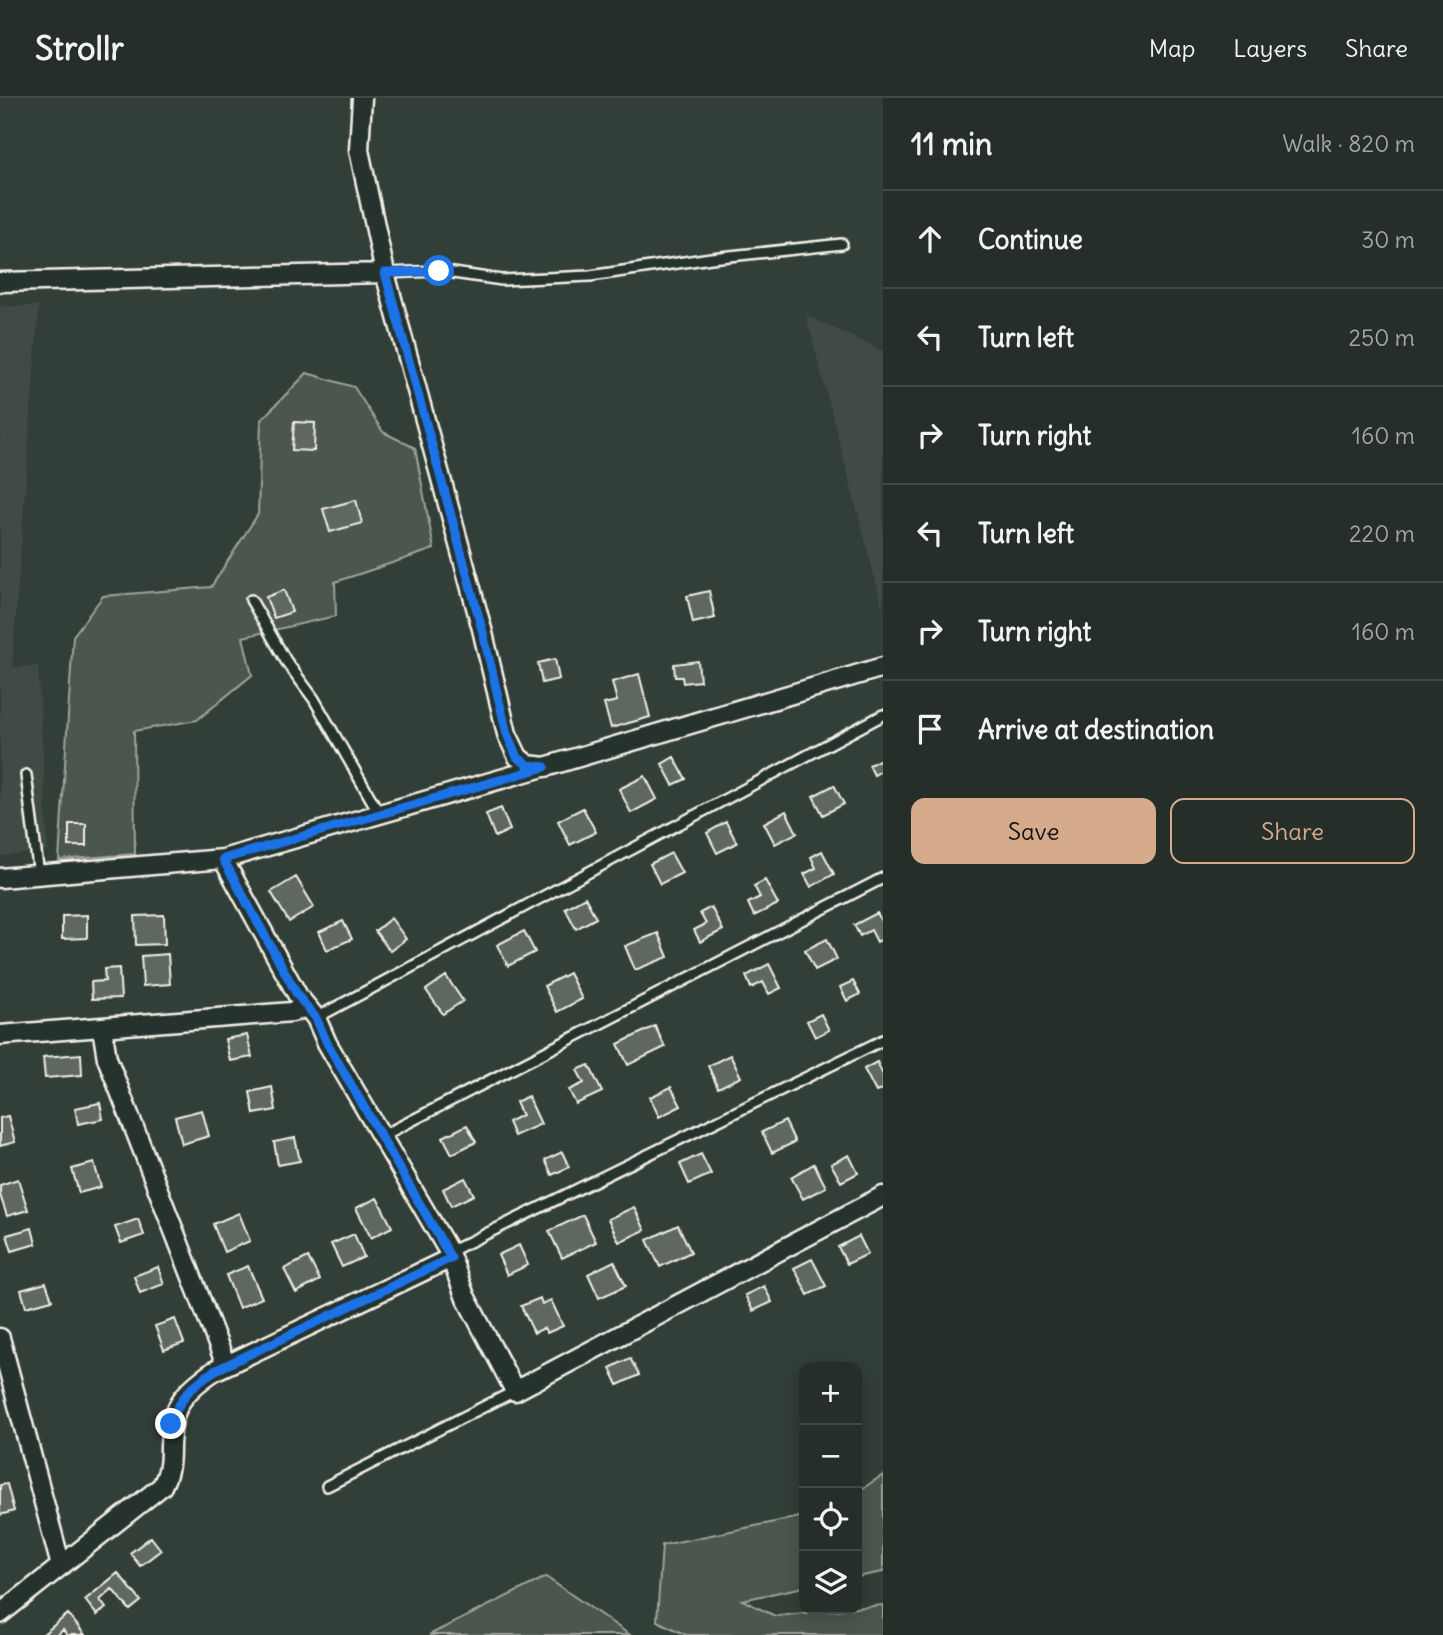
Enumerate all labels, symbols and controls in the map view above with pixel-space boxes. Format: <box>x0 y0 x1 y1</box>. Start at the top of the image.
text: Strollr <box>35 27 124 69</box>
text: Map <box>1149 33 1195 63</box>
text: Layers <box>1233 33 1307 63</box>
text: Share <box>1345 33 1408 63</box>
text: 11 min <box>911 125 992 163</box>
text: Walk · 820 m <box>1282 129 1415 158</box>
icon: ahead <box>911 220 949 258</box>
text: Continue <box>978 223 1083 256</box>
text: 30 m <box>1361 225 1415 254</box>
route start <box>423 255 454 286</box>
icon: left <box>911 318 949 356</box>
text: Turn left <box>978 321 1074 354</box>
text: 250 m <box>1348 323 1415 352</box>
icon: right <box>911 416 949 454</box>
text: Turn right <box>978 419 1091 452</box>
text: 160 m <box>1352 421 1415 450</box>
icon: left <box>911 514 949 552</box>
text: Turn left <box>978 517 1074 550</box>
text: 220 m <box>1349 519 1415 548</box>
icon: right <box>911 612 949 650</box>
text: Turn right <box>978 615 1091 648</box>
text: 160 m <box>1352 617 1415 646</box>
icon: arrive <box>911 710 949 748</box>
text: Arrive at destination <box>978 713 1214 746</box>
button: Save <box>911 798 1156 864</box>
button: Share <box>1170 798 1415 864</box>
map controls <box>799 1362 862 1614</box>
button: + <box>799 1362 862 1425</box>
route end <box>155 1408 186 1439</box>
button: − <box>799 1425 862 1488</box>
button: locate <box>799 1488 862 1551</box>
button: layers <box>799 1551 862 1614</box>

